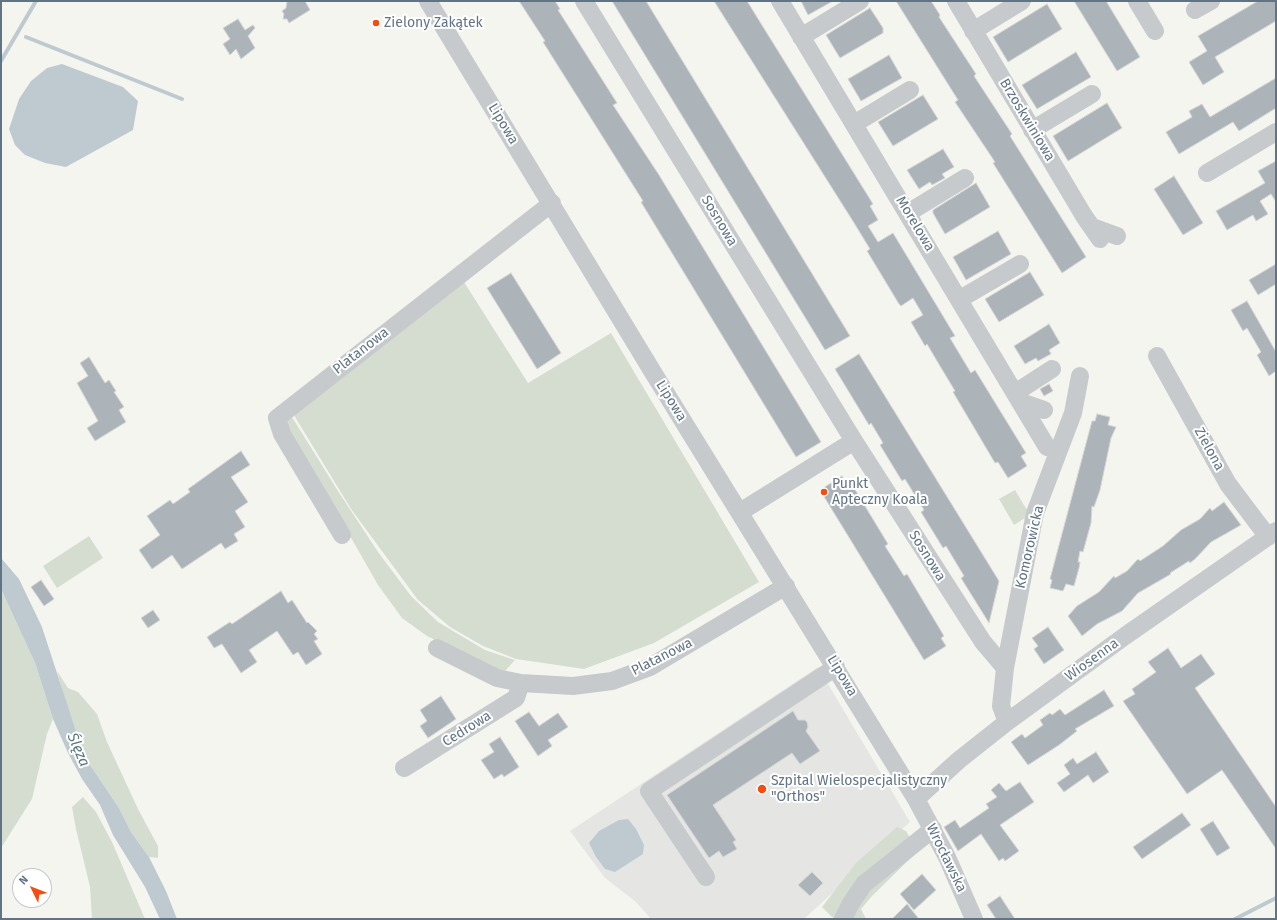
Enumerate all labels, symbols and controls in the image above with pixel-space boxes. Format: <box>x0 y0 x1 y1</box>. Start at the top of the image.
place label: Zielony Zakątek <box>384 15 483 31</box>
marker: Zielony Zakątek <box>371 18 381 28</box>
street label: Brzoskwiniowa <box>996 76 1058 164</box>
street label: Lipowa <box>484 100 522 148</box>
street label: Sosnowa <box>697 193 741 249</box>
street label: Morelowa <box>892 193 938 255</box>
street label: Platanowa <box>330 324 392 378</box>
street label: Lipowa <box>652 378 690 424</box>
street label: Zielona <box>1190 424 1228 474</box>
place label: Punkt Apteczny Koala <box>832 476 928 508</box>
marker: Punkt Apteczny Koala <box>819 487 829 497</box>
street label: Komorowicka <box>1012 504 1048 590</box>
street label: Sosnowa <box>905 528 949 584</box>
street label: Platanowa <box>629 635 695 679</box>
street label: Wiosenna <box>1062 635 1122 685</box>
street label: Lipowa <box>823 652 861 700</box>
street label: Cedrowa <box>440 708 494 750</box>
water label: Ślęza <box>63 730 93 770</box>
place label: Szpital Wielospecjalistyczny "Orthos" <box>771 773 947 806</box>
marker: Szpital Wielospecjalistyczny "Orthos" <box>756 783 768 795</box>
street label: Wrocławska <box>922 821 970 895</box>
north arrow <box>12 868 52 908</box>
text: N <box>16 873 31 887</box>

